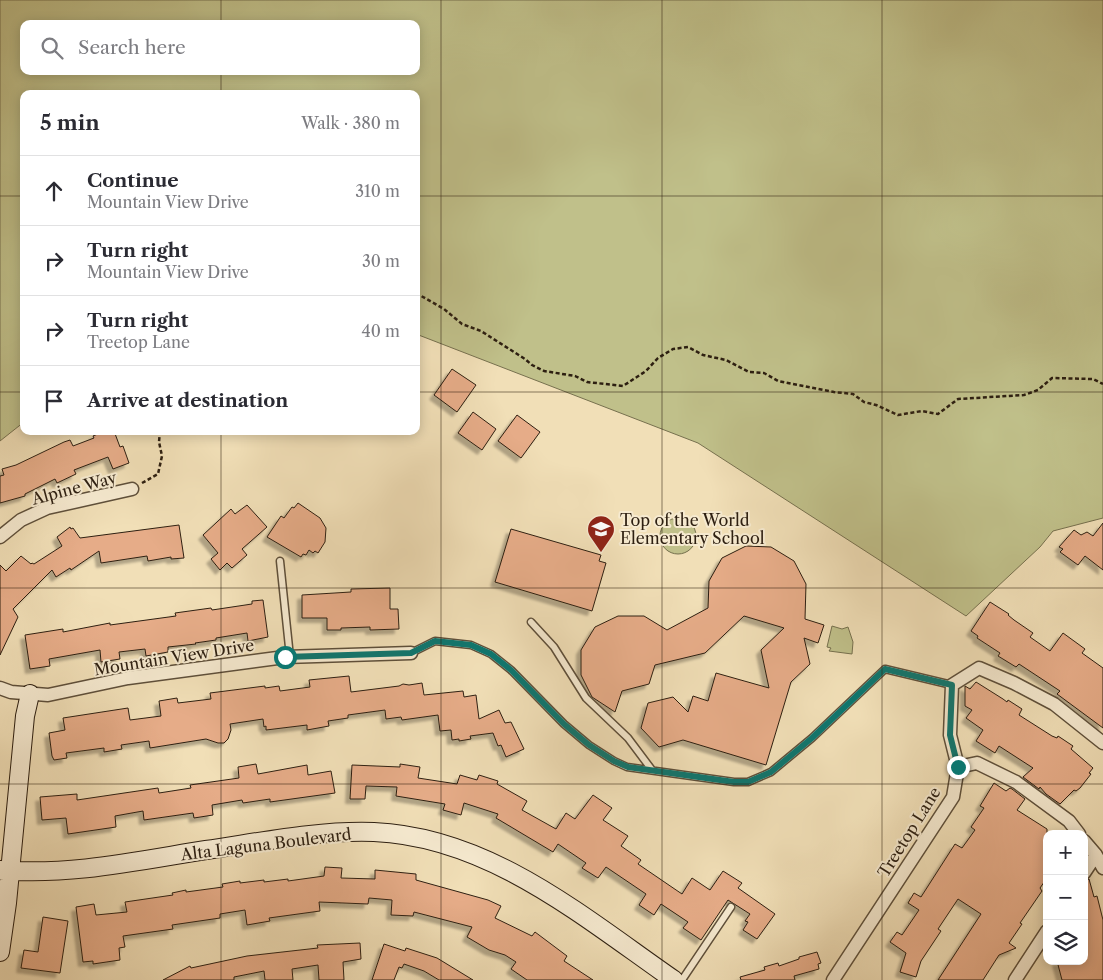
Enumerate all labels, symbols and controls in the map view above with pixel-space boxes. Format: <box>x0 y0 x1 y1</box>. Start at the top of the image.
search box <box>20 20 420 75</box>
icon: search <box>38 34 66 62</box>
text: Search here <box>78 36 186 59</box>
text: 5 min <box>40 110 100 135</box>
text: Walk · 380 m <box>301 113 400 133</box>
text: Continue <box>87 169 179 192</box>
icon: ahead <box>40 177 68 205</box>
text: 310 m <box>355 181 400 201</box>
text: Mountain View Drive <box>87 192 249 212</box>
text: Turn right <box>87 239 188 262</box>
icon: right <box>40 247 68 275</box>
text: 30 m <box>362 251 400 271</box>
text: Mountain View Drive <box>87 262 249 282</box>
text: Turn right <box>87 309 188 332</box>
icon: right <box>40 317 68 345</box>
text: 40 m <box>361 321 400 341</box>
text: Treetop Lane <box>87 332 190 352</box>
icon: arrive <box>40 387 68 415</box>
text: Arrive at destination <box>87 389 288 412</box>
street label: Alpine Way <box>28 467 120 509</box>
place label: Top of the World Elementary School <box>620 510 765 548</box>
school or university icon: Top of the World Elementary School <box>586 514 616 553</box>
street label: Mountain View Drive <box>93 634 255 680</box>
route start <box>274 646 297 669</box>
route end <box>947 756 970 779</box>
street label: Treetop Lane <box>873 783 945 881</box>
street label: Alta Laguna Boulevard <box>179 824 353 865</box>
map controls <box>1043 830 1088 965</box>
button: + <box>1043 830 1088 875</box>
button: − <box>1043 875 1088 920</box>
button: layers <box>1043 920 1088 965</box>

